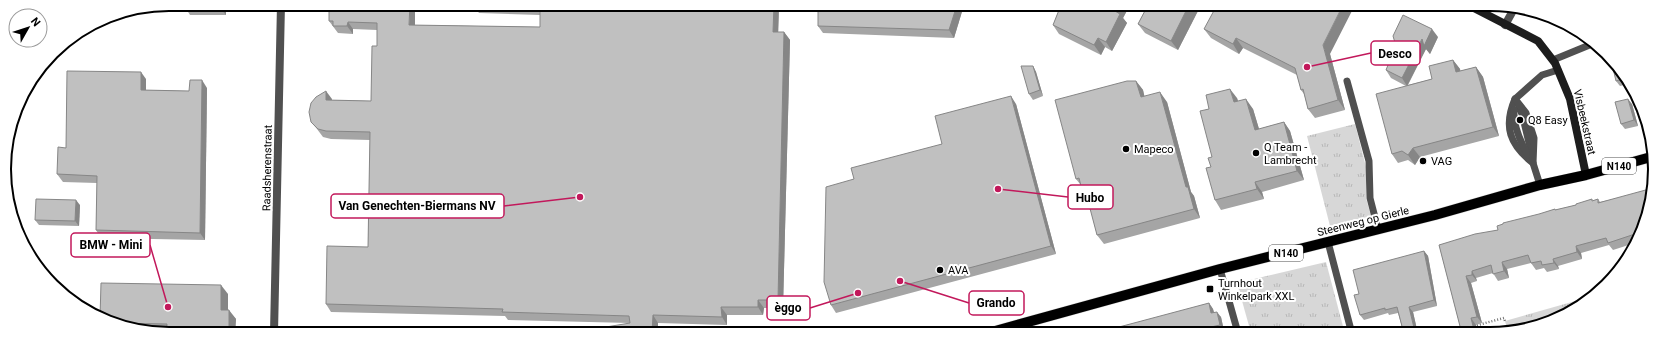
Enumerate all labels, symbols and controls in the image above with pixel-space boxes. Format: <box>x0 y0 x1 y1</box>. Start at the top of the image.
north arrow <box>8 8 48 48</box>
text: N <box>28 15 43 29</box>
callout: Desco <box>1371 41 1420 65</box>
text: Desco <box>1378 47 1412 61</box>
street label: Visbeekstraat <box>1571 88 1598 157</box>
place label: Q8 Easy <box>1528 114 1568 127</box>
marker: Q8 Easy <box>1515 115 1525 125</box>
street label: Raadsherenstraat <box>260 124 275 211</box>
place label: Q Team - Lambrecht <box>1264 141 1317 167</box>
place label: Mapeco <box>1134 143 1174 156</box>
marker: Mapeco <box>1121 144 1131 154</box>
marker: Q Team - Lambrecht <box>1251 148 1261 158</box>
place label: VAG <box>1431 155 1452 168</box>
marker: VAG <box>1418 156 1428 166</box>
road number: N140 <box>1602 158 1636 174</box>
callout: Hubo <box>1068 185 1113 209</box>
text: Hubo <box>1076 191 1105 205</box>
callout: Van Genechten-Biermans NV <box>331 194 504 218</box>
text: Van Genechten-Biermans NV <box>338 199 496 213</box>
street label: Steenweg op Gierle <box>1316 204 1411 239</box>
callout: BMW - Mini <box>71 233 150 257</box>
text: BMW - Mini <box>80 238 142 252</box>
road number: N140 <box>1269 245 1303 261</box>
place label: AVA <box>948 264 969 277</box>
marker: AVA <box>935 265 945 275</box>
place label: Turnhout Winkelpark XXL <box>1218 277 1294 303</box>
marker: Turnhout Winkelpark XXL <box>1205 284 1215 294</box>
callout: Grando <box>969 291 1024 315</box>
callout: èggo <box>767 296 810 320</box>
text: Grando <box>976 296 1016 310</box>
text: èggo <box>775 301 802 315</box>

